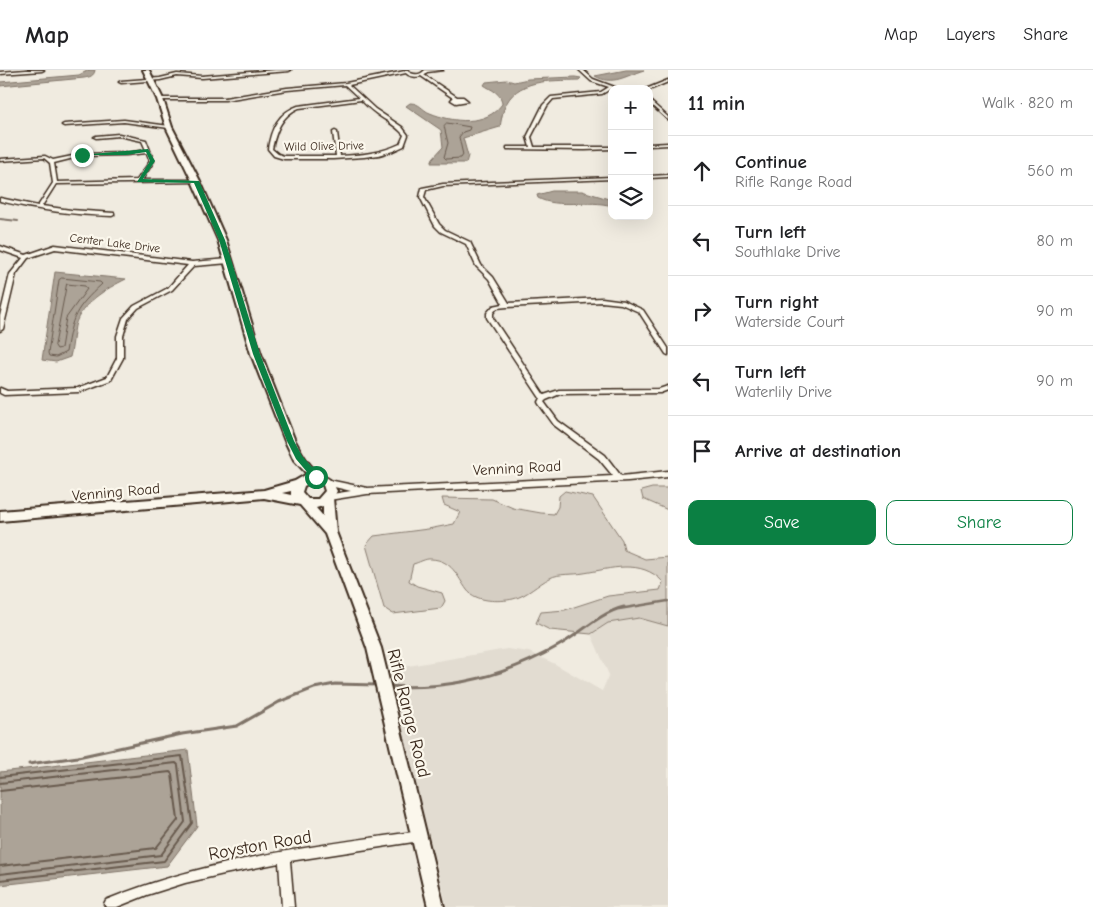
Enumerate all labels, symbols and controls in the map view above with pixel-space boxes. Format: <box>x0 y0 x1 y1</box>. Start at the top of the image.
text: Map <box>25 21 69 49</box>
text: Map <box>884 24 918 45</box>
text: Layers <box>946 24 995 45</box>
text: Share <box>1023 24 1068 45</box>
map controls <box>608 85 653 220</box>
button: + <box>608 85 653 130</box>
text: 11 min <box>688 91 745 115</box>
text: Walk · 820 m <box>982 94 1073 112</box>
button: − <box>608 130 653 175</box>
street label: Wild Olive Drive <box>284 138 364 154</box>
route end <box>71 144 94 167</box>
text: Continue <box>735 151 807 173</box>
icon: ahead <box>688 157 716 185</box>
text: 560 m <box>1027 162 1073 180</box>
text: Rifle Range Road <box>735 173 852 191</box>
button: layers <box>608 175 653 220</box>
text: Turn left <box>735 221 806 243</box>
icon: left <box>688 227 716 255</box>
street label: Center Lake Drive <box>69 230 161 256</box>
text: 80 m <box>1036 232 1073 250</box>
text: Southlake Drive <box>735 243 841 261</box>
text: Turn right <box>735 291 819 313</box>
icon: right <box>688 297 716 325</box>
text: 90 m <box>1036 302 1073 320</box>
text: Waterside Court <box>735 313 844 331</box>
text: Turn left <box>735 361 806 383</box>
icon: left <box>688 367 716 395</box>
text: 90 m <box>1036 372 1073 390</box>
text: Waterlily Drive <box>735 383 832 401</box>
icon: arrive <box>688 437 716 465</box>
text: Arrive at destination <box>735 440 901 462</box>
street label: Venning Road <box>472 457 562 479</box>
route start <box>305 466 328 489</box>
street label: Venning Road <box>71 479 161 505</box>
button: Save <box>688 500 876 545</box>
button: Share <box>886 500 1073 545</box>
street label: Rifle Range Road <box>382 647 435 780</box>
street label: Royston Road <box>207 826 313 865</box>

